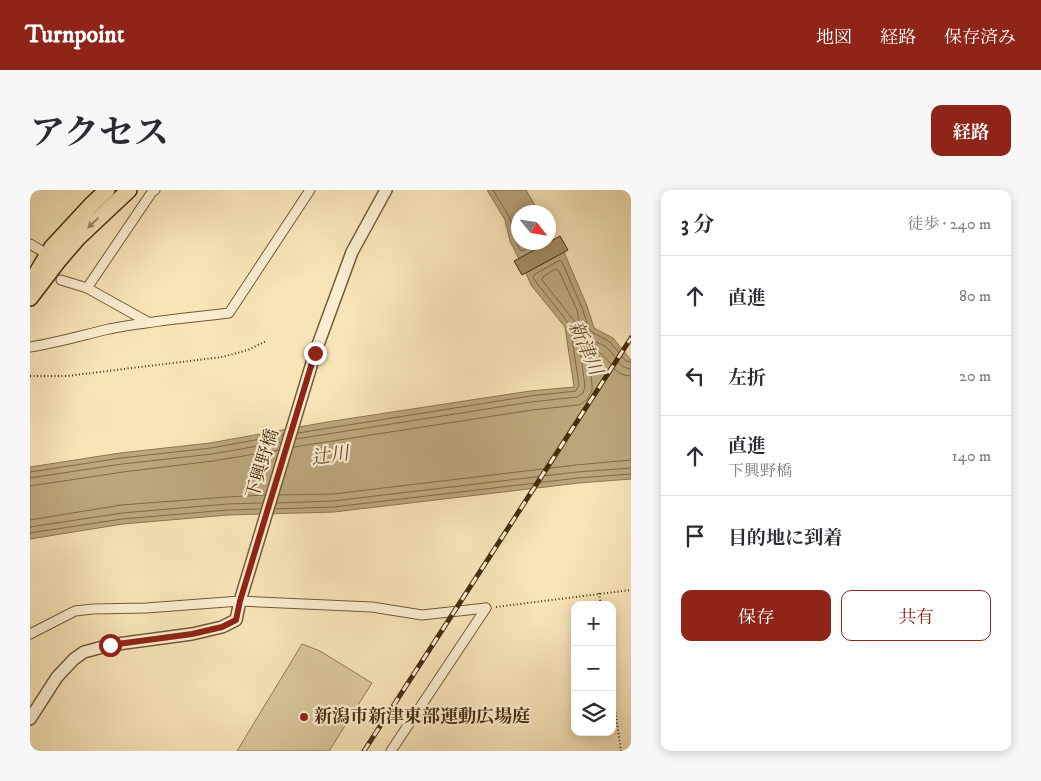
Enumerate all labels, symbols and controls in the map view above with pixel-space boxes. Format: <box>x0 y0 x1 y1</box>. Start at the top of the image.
text: Turnpoint <box>25 20 124 50</box>
text: 地図 <box>816 27 852 49</box>
text: 経路 <box>880 27 916 49</box>
text: 保存済み <box>944 27 1016 49</box>
button: 経路 <box>931 105 1011 156</box>
text: アクセス <box>30 112 169 156</box>
north arrow <box>511 205 556 250</box>
text: 3 分 <box>681 212 714 238</box>
text: 徒歩 · 240 m <box>907 214 991 234</box>
one-way arrow <box>88 217 100 229</box>
icon: ahead <box>681 282 709 310</box>
text: 80 m <box>959 286 991 306</box>
text: 直進 <box>728 287 766 310</box>
water label: 新津川 <box>563 317 608 381</box>
route end <box>304 342 327 365</box>
icon: left <box>681 362 709 390</box>
text: 20 m <box>959 366 991 386</box>
text: 左折 <box>728 367 766 390</box>
street label: 下興野橋 <box>242 426 284 502</box>
text: 直進 <box>728 435 766 458</box>
water label: 辻川 <box>310 442 352 470</box>
icon: ahead <box>681 442 709 470</box>
text: 140 m <box>952 446 991 466</box>
text: 下興野橋 <box>728 461 792 481</box>
icon: arrive <box>681 522 709 550</box>
text: 目的地に到着 <box>728 527 842 550</box>
button: 保存 <box>681 590 831 641</box>
button: 共有 <box>841 590 991 641</box>
map controls <box>571 601 616 736</box>
button: + <box>571 601 616 646</box>
route start <box>99 634 122 657</box>
button: − <box>571 646 616 691</box>
button: layers <box>571 691 616 736</box>
place label: 新潟市新津東部運動広場庭 <box>314 706 530 728</box>
marker: 新潟市新津東部運動広場庭 <box>298 711 310 723</box>

